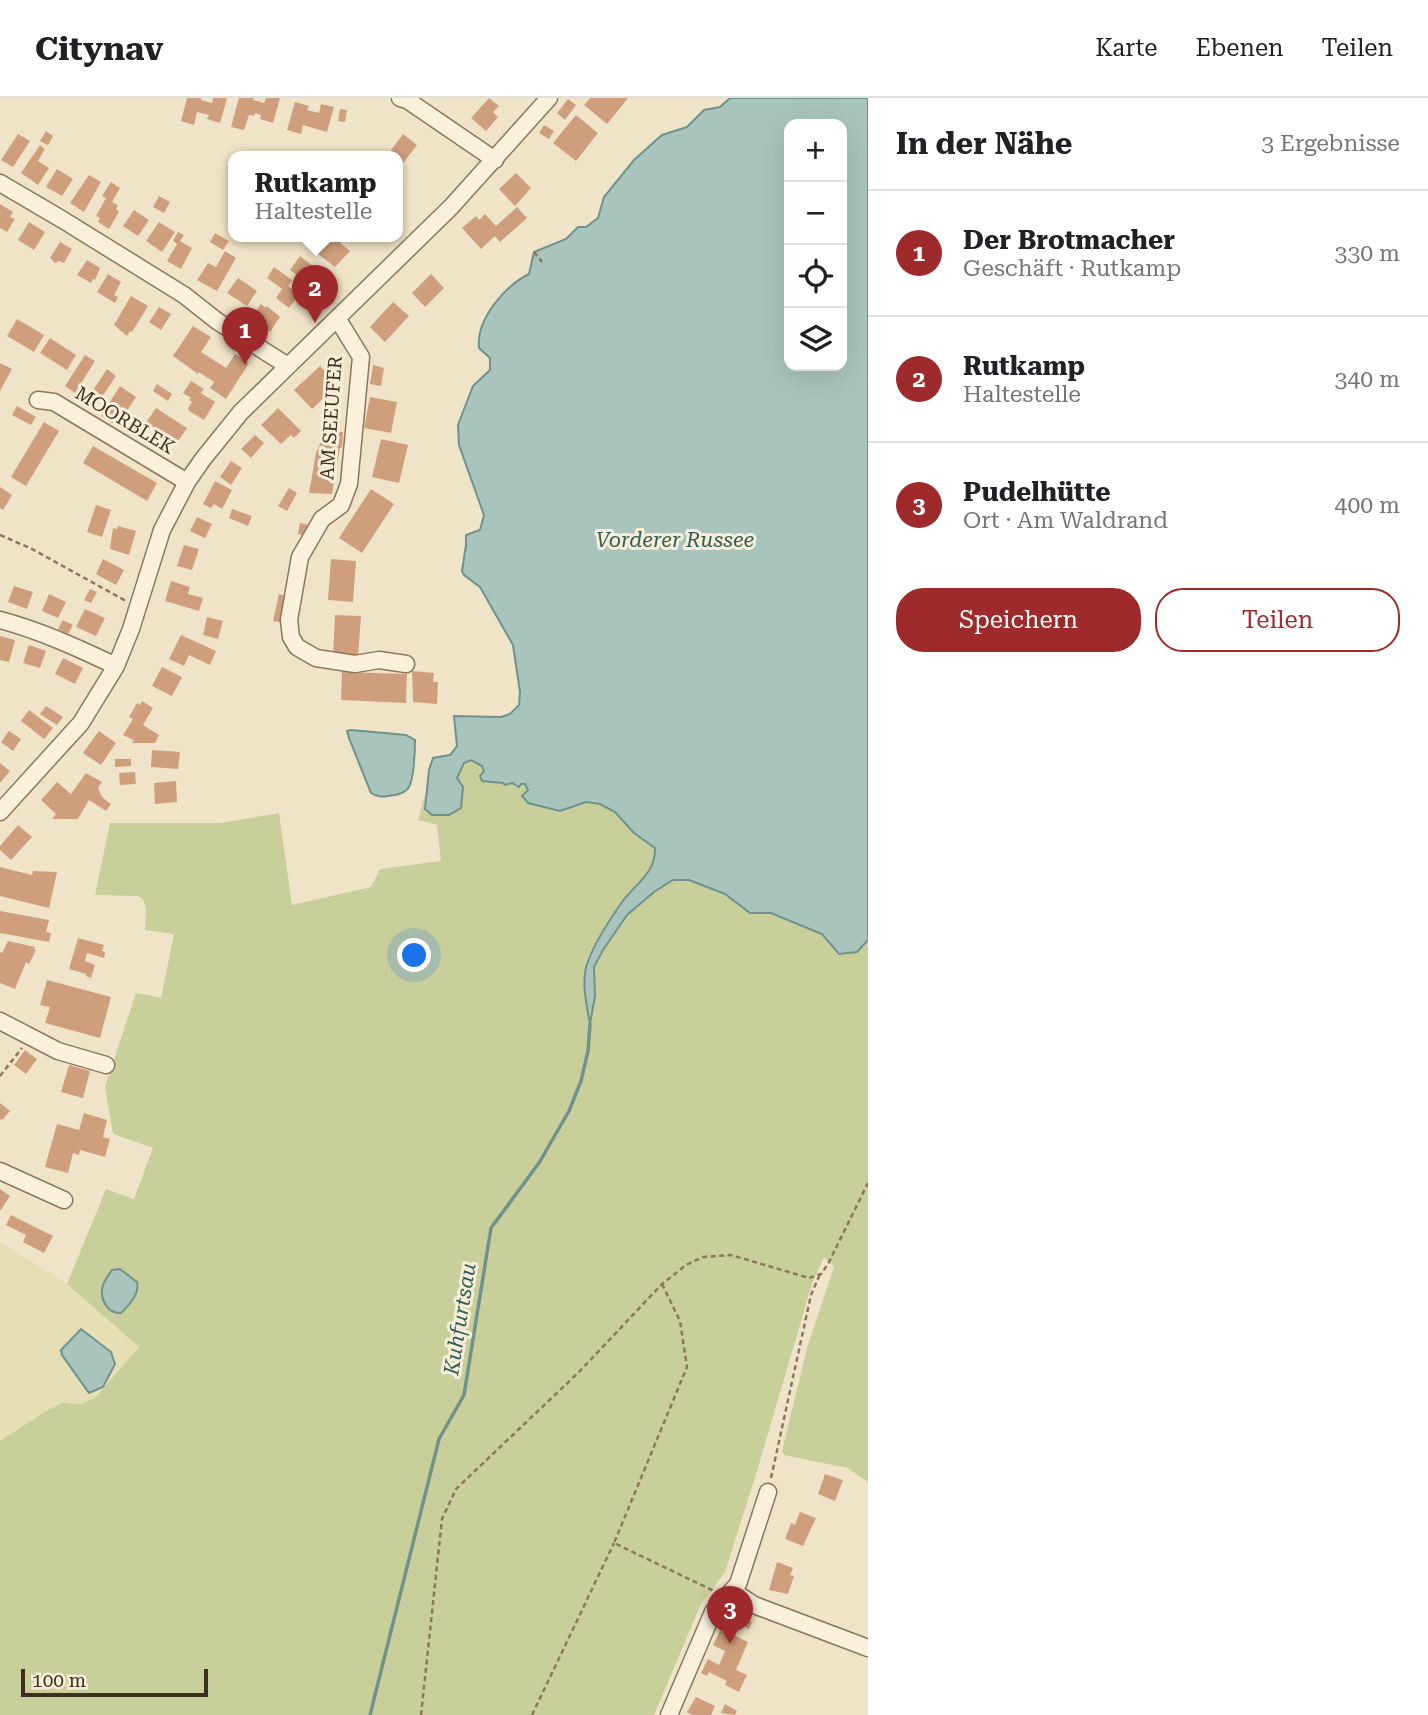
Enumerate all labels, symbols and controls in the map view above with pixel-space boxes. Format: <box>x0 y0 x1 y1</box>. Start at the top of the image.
text: Citynav <box>35 29 163 68</box>
text: Karte <box>1095 34 1157 62</box>
text: Ebenen <box>1195 34 1284 62</box>
text: Teilen <box>1322 34 1393 62</box>
map controls <box>784 119 847 371</box>
button: + <box>784 119 847 182</box>
text: In der Nähe <box>896 126 1072 161</box>
text: 3 Ergebnisse <box>1261 130 1400 157</box>
popup <box>228 151 403 242</box>
text: Rutkamp <box>254 168 377 198</box>
button: − <box>784 182 847 245</box>
text: Haltestelle <box>254 198 372 225</box>
text: Der Brotmacher <box>963 225 1175 255</box>
text: 1 <box>913 240 925 267</box>
text: 330 m <box>1335 240 1400 267</box>
button: locate <box>784 245 847 308</box>
text: Geschäft · Rutkamp <box>963 255 1181 282</box>
pin: 2 <box>292 265 338 323</box>
pin: 1 <box>222 307 268 365</box>
button: layers <box>784 308 847 371</box>
text: Rutkamp <box>963 351 1085 381</box>
street label: AM SEEUFER <box>315 355 347 481</box>
text: 2 <box>913 366 925 393</box>
text: 340 m <box>1335 366 1400 393</box>
street label: MOORBLEK <box>71 381 179 459</box>
text: Haltestelle <box>963 381 1081 408</box>
text: Pudelhütte <box>963 477 1111 507</box>
text: 3 <box>913 492 925 519</box>
text: 400 m <box>1335 492 1400 519</box>
text: Ort · Am Waldrand <box>963 507 1168 534</box>
water label: Vorderer Russee <box>596 528 754 552</box>
button: Speichern <box>896 588 1141 652</box>
button: Teilen <box>1155 588 1400 652</box>
your location <box>397 938 431 972</box>
water label: Kuhfurtsau <box>439 1261 481 1378</box>
pin: 3 <box>707 1586 753 1644</box>
scale bar <box>21 1666 208 1698</box>
text: 100 m <box>32 1669 86 1692</box>

